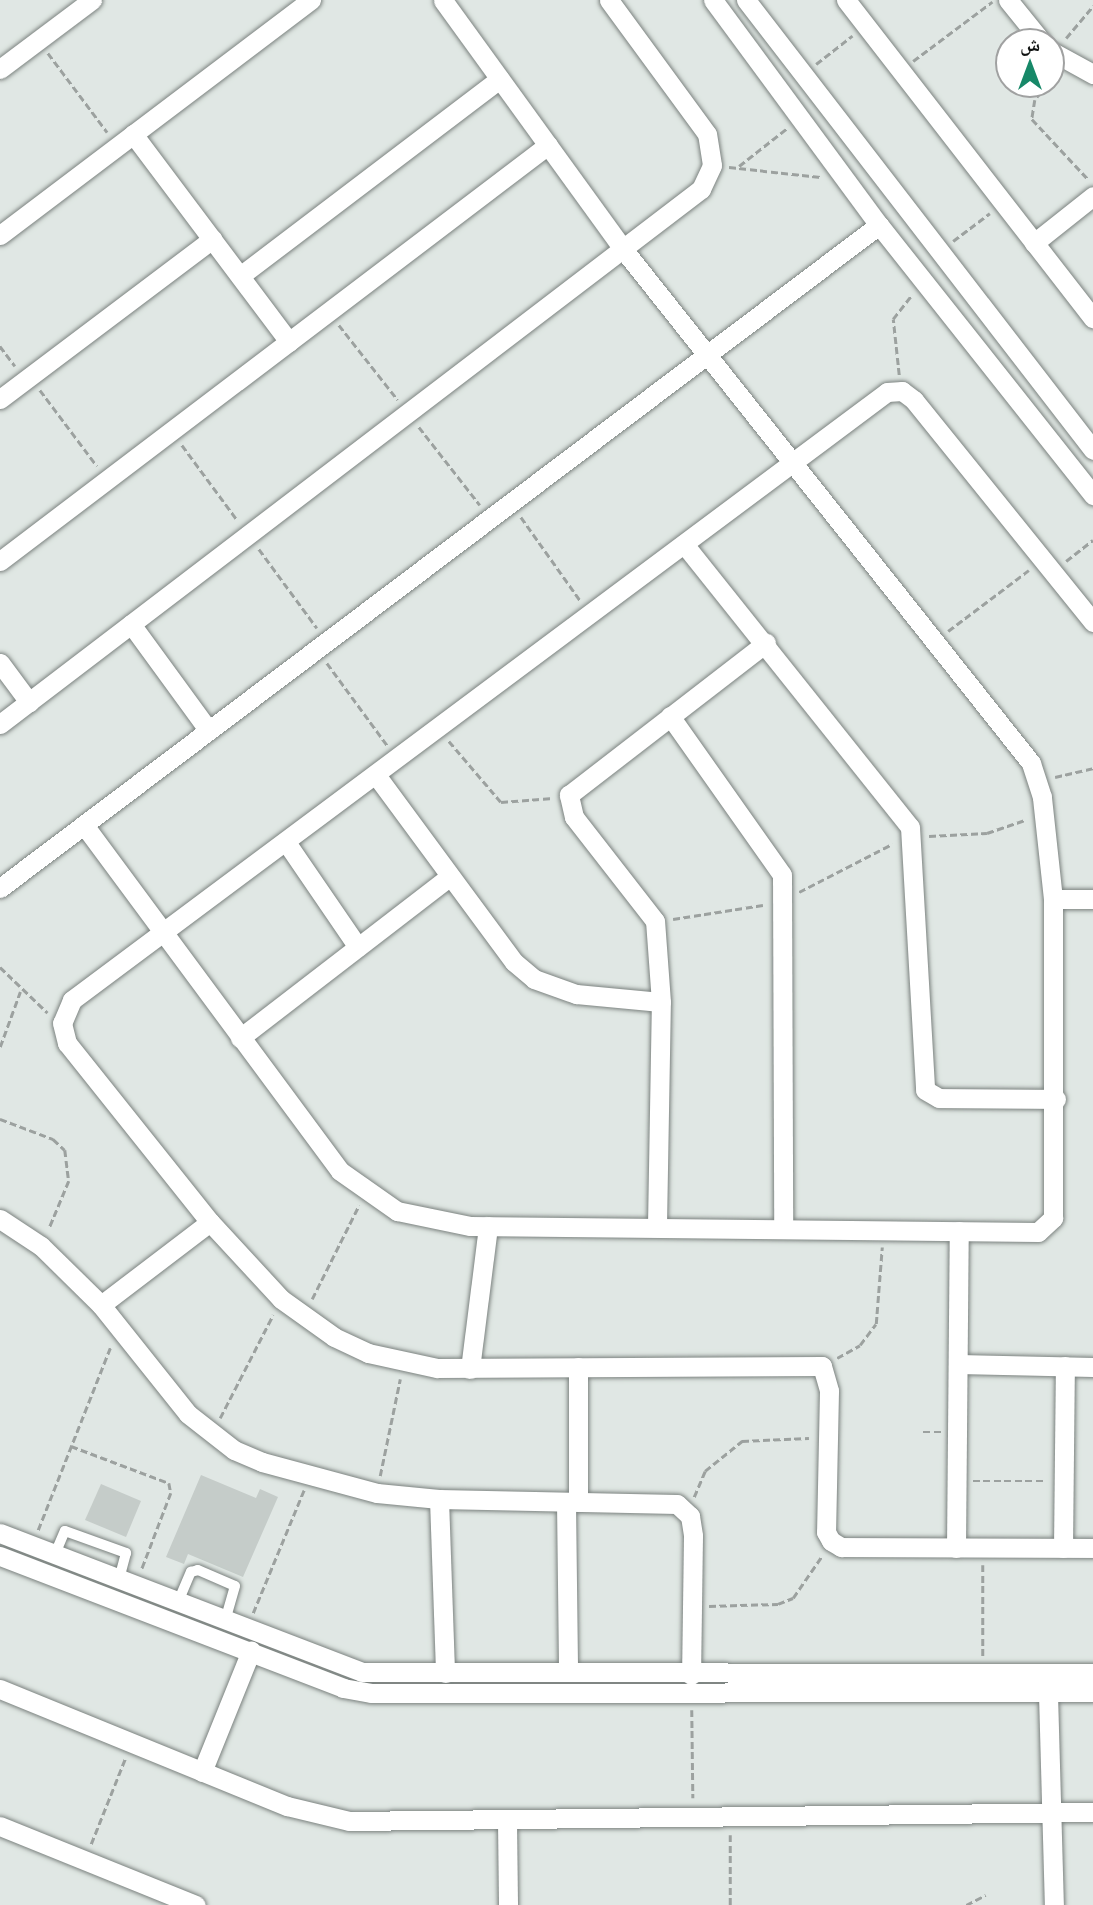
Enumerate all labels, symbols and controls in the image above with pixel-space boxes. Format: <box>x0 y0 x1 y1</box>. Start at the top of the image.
north arrow <box>995 28 1065 98</box>
text: ش <box>1020 33 1040 55</box>

